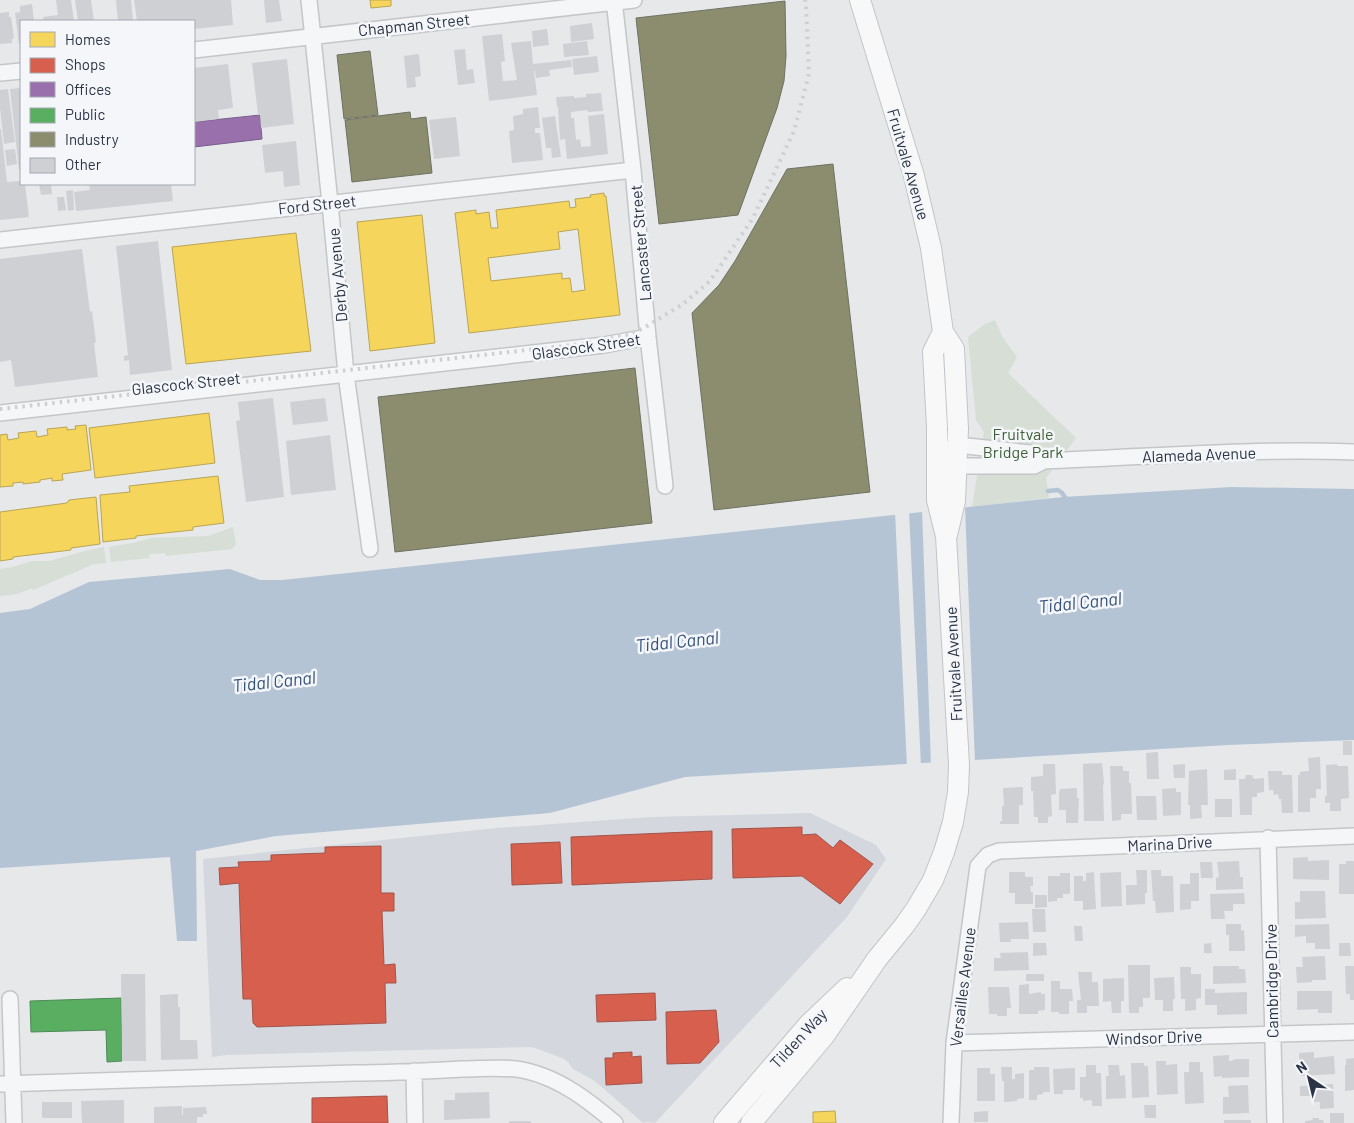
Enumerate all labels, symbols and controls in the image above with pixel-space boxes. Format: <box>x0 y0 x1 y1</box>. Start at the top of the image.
street label: Chapman Street <box>357 9 471 39</box>
legend <box>20 20 195 185</box>
text: Homes <box>65 30 110 48</box>
text: Shops <box>65 55 105 73</box>
text: Offices <box>65 80 111 98</box>
text: Public <box>65 105 105 123</box>
street label: Fruitvale Avenue <box>884 106 934 222</box>
text: Industry <box>65 130 119 148</box>
text: Other <box>65 155 102 173</box>
street label: Lancaster Street <box>625 184 655 302</box>
street label: Ford Street <box>277 190 357 218</box>
street label: Derby Avenue <box>323 227 351 323</box>
street label: Glascock Street <box>530 329 642 363</box>
street label: Glascock Street <box>131 368 241 398</box>
park label: Fruitvale Bridge Park <box>983 424 1063 461</box>
street label: Alameda Avenue <box>1142 443 1256 465</box>
water label: Tidal Canal <box>1037 587 1123 617</box>
street label: Fruitvale Avenue <box>941 606 965 722</box>
water label: Tidal Canal <box>634 626 720 656</box>
water label: Tidal Canal <box>231 666 317 696</box>
street label: Marina Drive <box>1127 831 1213 855</box>
street label: Cambridge Drive <box>1261 924 1281 1038</box>
street label: Versailles Avenue <box>945 926 979 1048</box>
street label: Tilden Way <box>766 1004 831 1072</box>
street label: Windsor Drive <box>1105 1026 1203 1048</box>
north arrow <box>1284 1053 1334 1103</box>
text: N <box>1293 1057 1310 1077</box>

